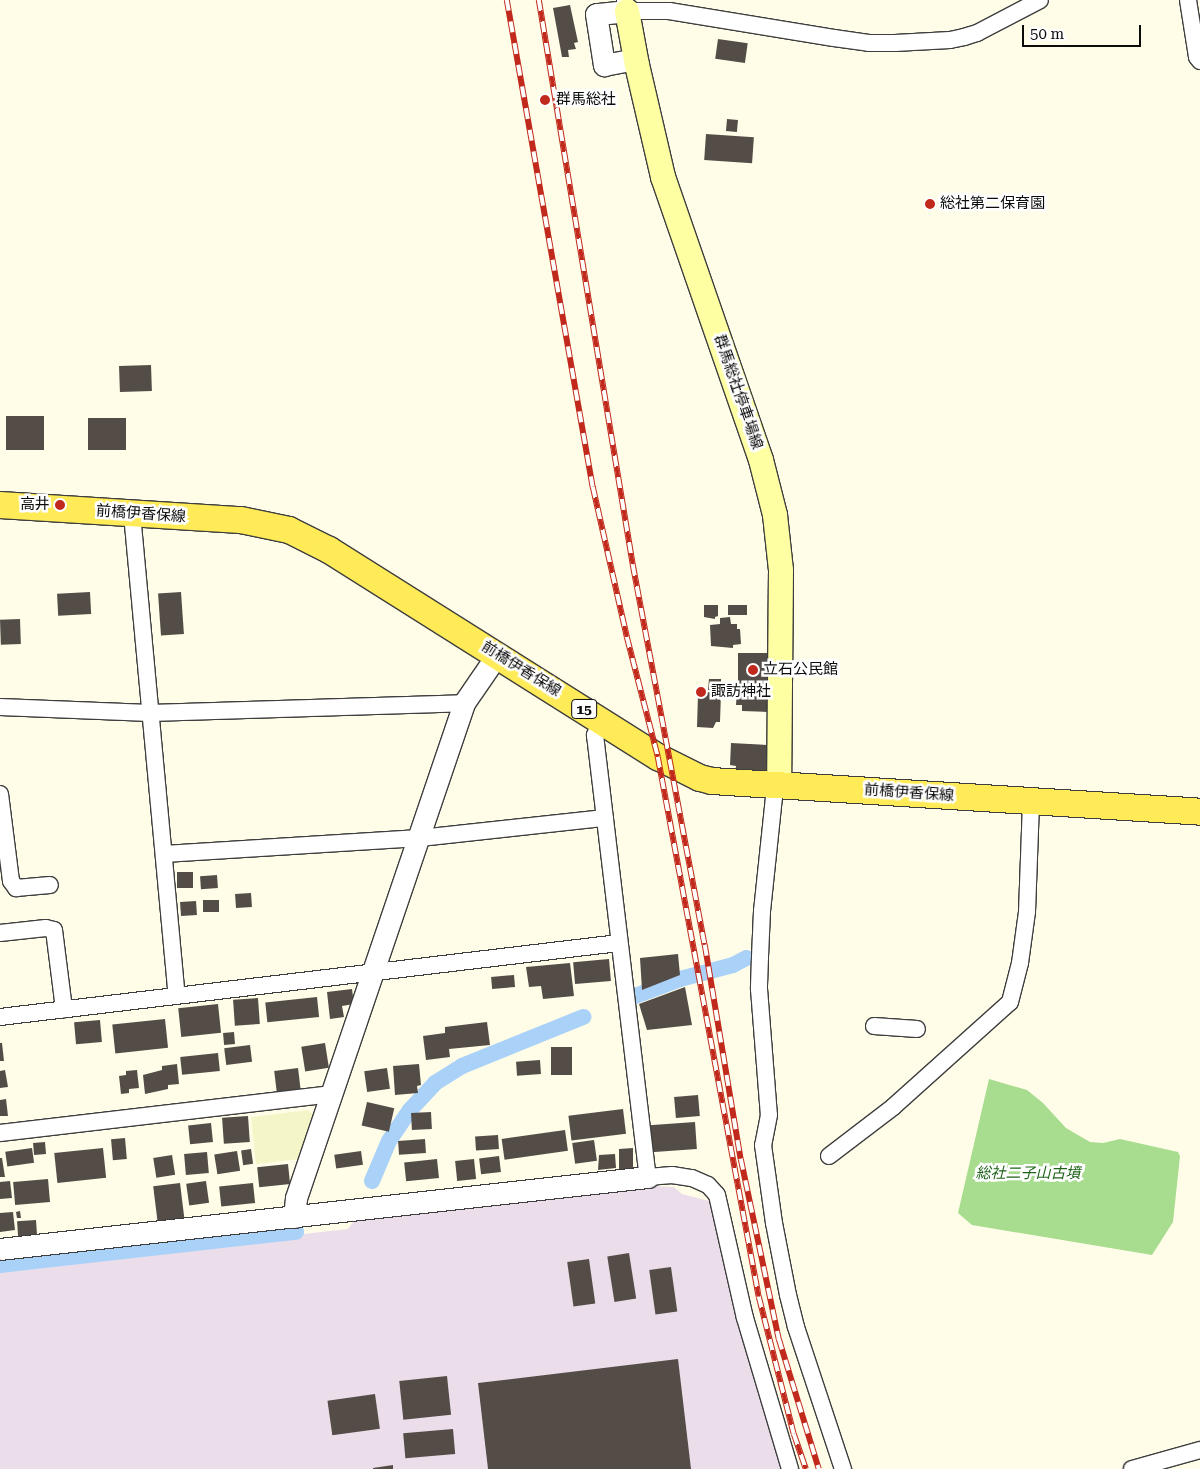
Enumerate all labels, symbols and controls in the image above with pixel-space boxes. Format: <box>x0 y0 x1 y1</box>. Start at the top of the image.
scale bar <box>1025 15 1144 47</box>
text: 50 m <box>1030 25 1064 43</box>
place label: 群馬総社 <box>556 91 616 109</box>
marker: 群馬総社 <box>538 93 552 107</box>
place label: 総社第二保育園 <box>940 195 1045 213</box>
marker: 総社第二保育園 <box>924 198 936 210</box>
street label: 群馬総社停車場線 <box>710 332 766 452</box>
place label: 高井 <box>20 496 50 514</box>
marker: 高井 <box>54 499 66 511</box>
street label: 前橋伊香保線 <box>95 502 187 526</box>
street label: 前橋伊香保線 <box>478 638 564 700</box>
place label: 立石公民館 <box>763 661 838 679</box>
marker: 立石公民館 <box>747 664 759 676</box>
place label: 諏訪神社 <box>711 683 771 701</box>
marker: 諏訪神社 <box>695 686 707 698</box>
road number: 15 <box>570 698 598 721</box>
street label: 前橋伊香保線 <box>863 781 955 805</box>
park label: 総社二子山古墳 <box>976 1165 1080 1183</box>

